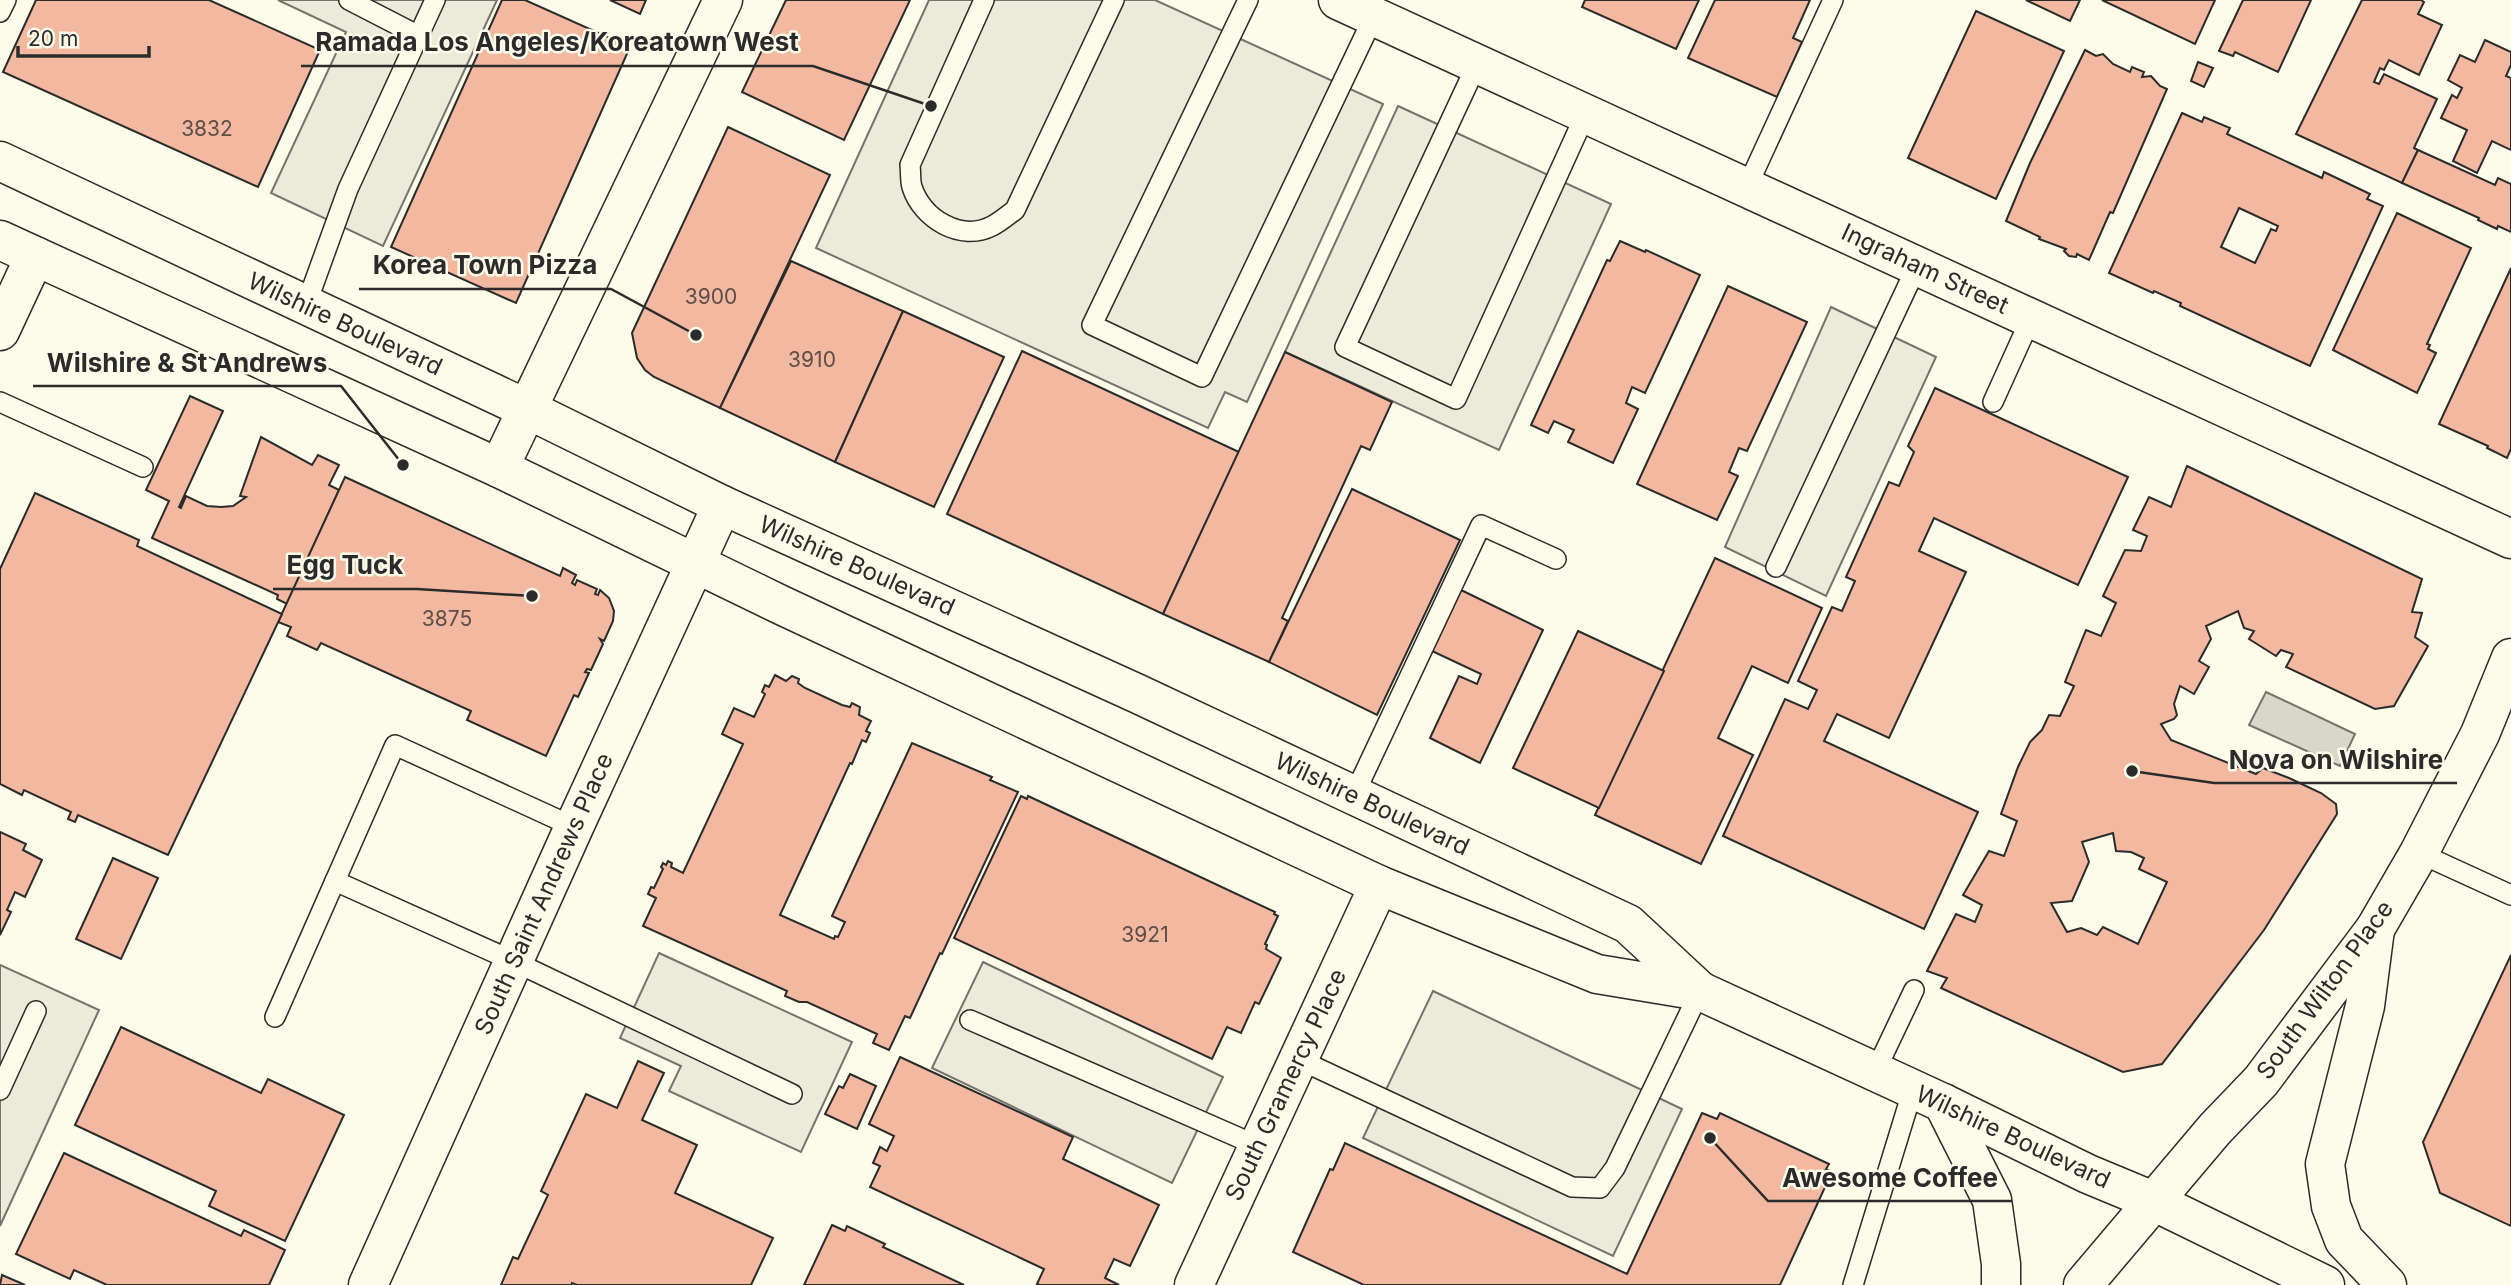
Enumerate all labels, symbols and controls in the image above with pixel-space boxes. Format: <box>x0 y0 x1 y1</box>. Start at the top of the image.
scale bar <box>18 14 149 58</box>
callout: Ramada Los Angeles/Koreatown West <box>301 19 813 66</box>
text: 20 m <box>28 26 78 51</box>
text: Ramada Los Angeles/Koreatown West <box>315 26 799 57</box>
house number: 3832 <box>181 116 233 141</box>
street label: Ingraham Street <box>1837 217 2013 320</box>
callout: Korea Town Pizza <box>359 242 611 289</box>
text: Korea Town Pizza <box>373 249 597 280</box>
street label: Wilshire Boulevard <box>243 266 447 381</box>
house number: 3900 <box>685 284 737 309</box>
callout: Wilshire & St Andrews <box>33 339 341 386</box>
text: Wilshire & St Andrews <box>47 347 327 378</box>
house number: 3910 <box>788 347 836 372</box>
street label: Wilshire Boulevard <box>755 509 960 622</box>
callout: Egg Tuck <box>273 542 417 589</box>
text: Egg Tuck <box>287 549 403 580</box>
house number: 3875 <box>422 606 472 631</box>
callout: Nova on Wilshire <box>2214 736 2457 783</box>
text: Nova on Wilshire <box>2229 744 2443 775</box>
street label: Wilshire Boulevard <box>1270 746 1474 861</box>
street label: South Saint Andrews Place <box>468 748 619 1039</box>
street label: South Wilton Place <box>2250 895 2399 1085</box>
house number: 3921 <box>1121 922 1169 947</box>
street label: South Gramercy Place <box>1219 964 1352 1205</box>
street label: Wilshire Boulevard <box>1911 1079 2115 1194</box>
callout: Awesome Coffee <box>1768 1154 2012 1201</box>
text: Awesome Coffee <box>1782 1162 1998 1193</box>

